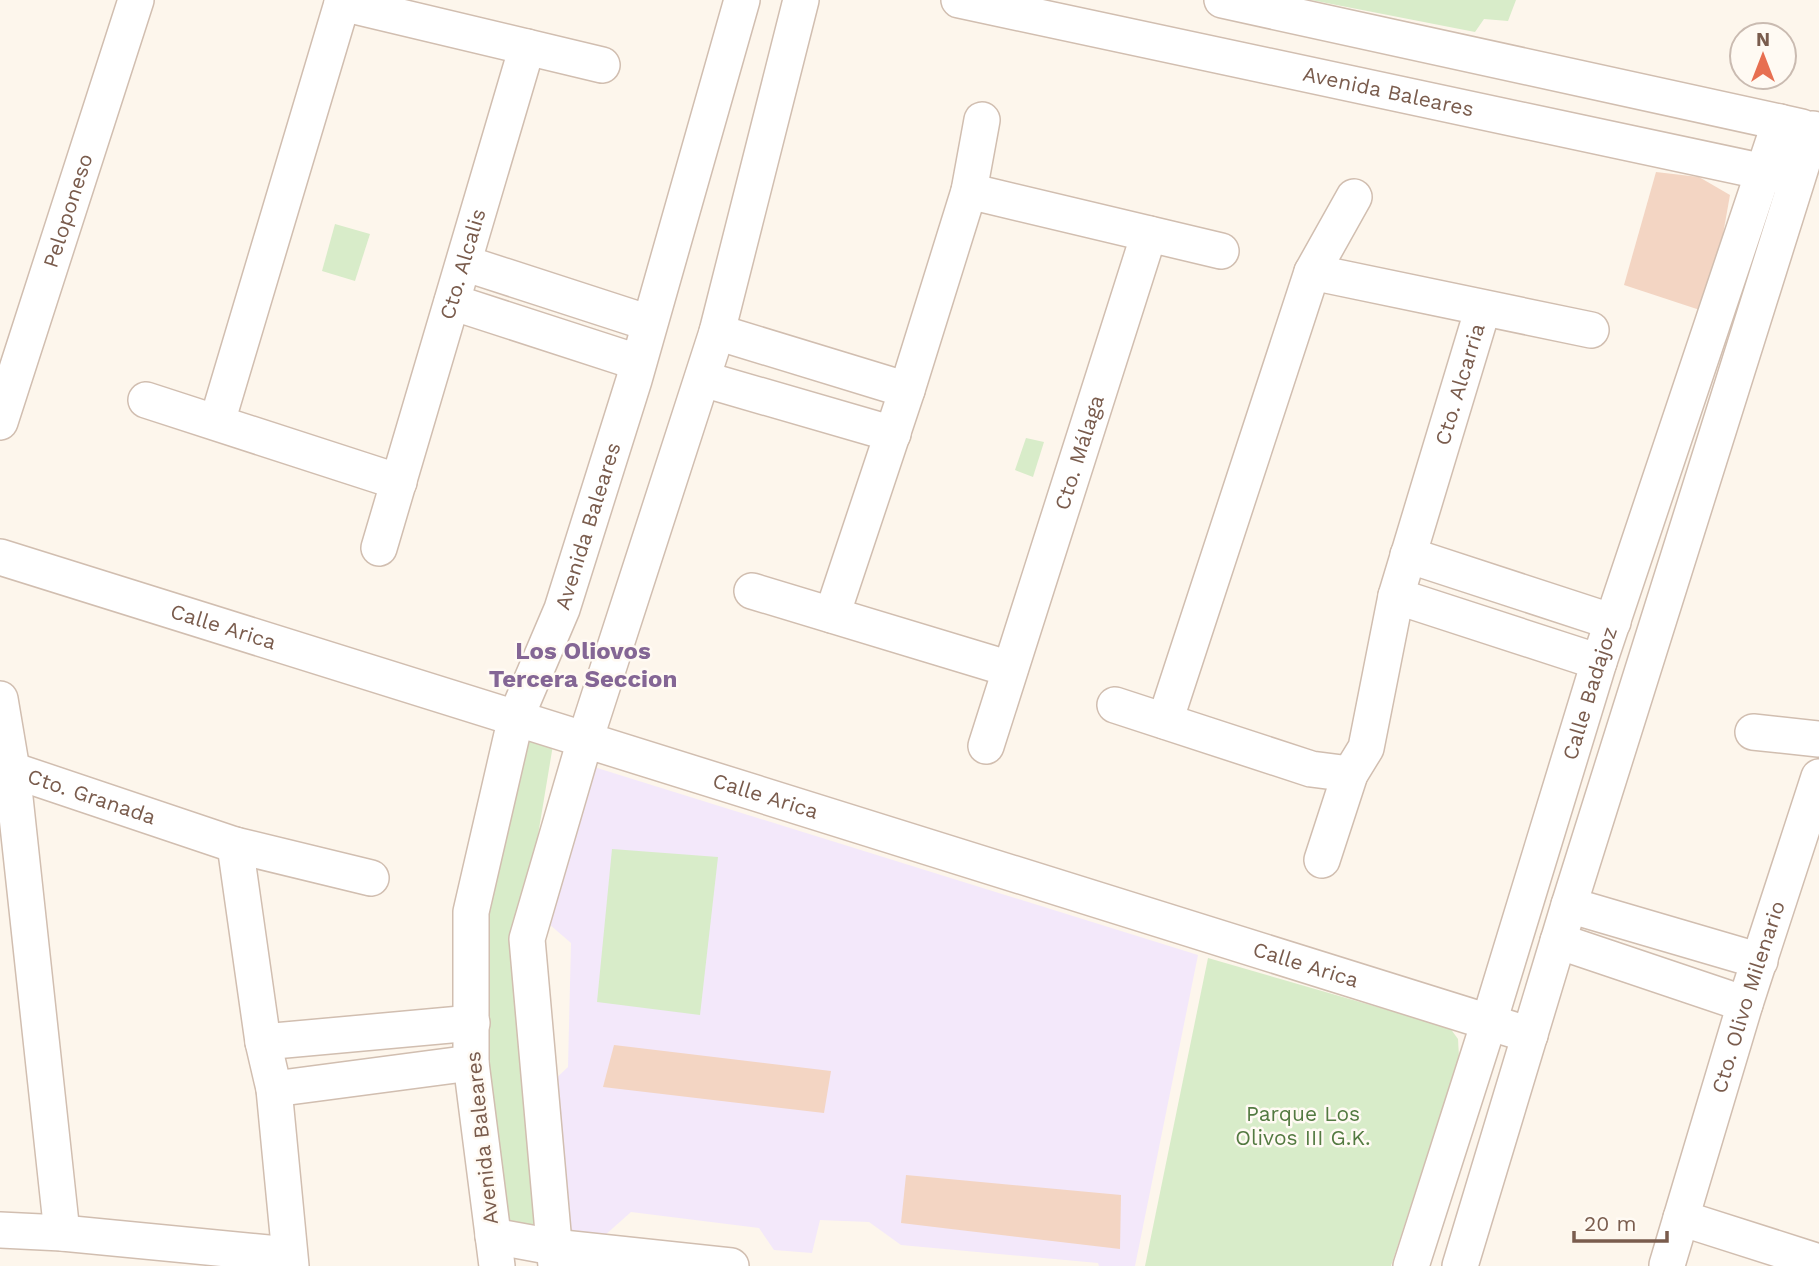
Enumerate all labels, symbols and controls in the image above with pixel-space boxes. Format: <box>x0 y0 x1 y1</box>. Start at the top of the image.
north arrow <box>1728 21 1798 91</box>
text: N <box>1756 28 1770 51</box>
street label: Avenida Baleares <box>1301 61 1476 122</box>
street label: Peloponeso <box>38 150 98 271</box>
street label: Cto. Alcalis <box>434 206 491 322</box>
street label: Cto. Alcarria <box>1429 320 1490 448</box>
street label: Cto. Málaga <box>1049 392 1109 513</box>
street label: Avenida Baleares <box>550 439 626 613</box>
street label: Calle Arica <box>168 598 280 655</box>
street label: Calle Badajoz <box>1557 623 1622 763</box>
district label: Los Oliovos Tercera Seccion <box>489 637 677 693</box>
street label: Cto. Granada <box>25 763 159 829</box>
street label: Calle Arica <box>710 767 822 824</box>
street label: Cto. Olivo Milenario <box>1706 897 1790 1096</box>
street label: Calle Arica <box>1250 936 1362 993</box>
street label: Avenida Baleares <box>460 1050 503 1226</box>
park label: Parque Los Olivos III G.K. <box>1235 1101 1371 1150</box>
scale bar <box>1574 1200 1667 1244</box>
text: 20 m <box>1584 1211 1636 1236</box>

